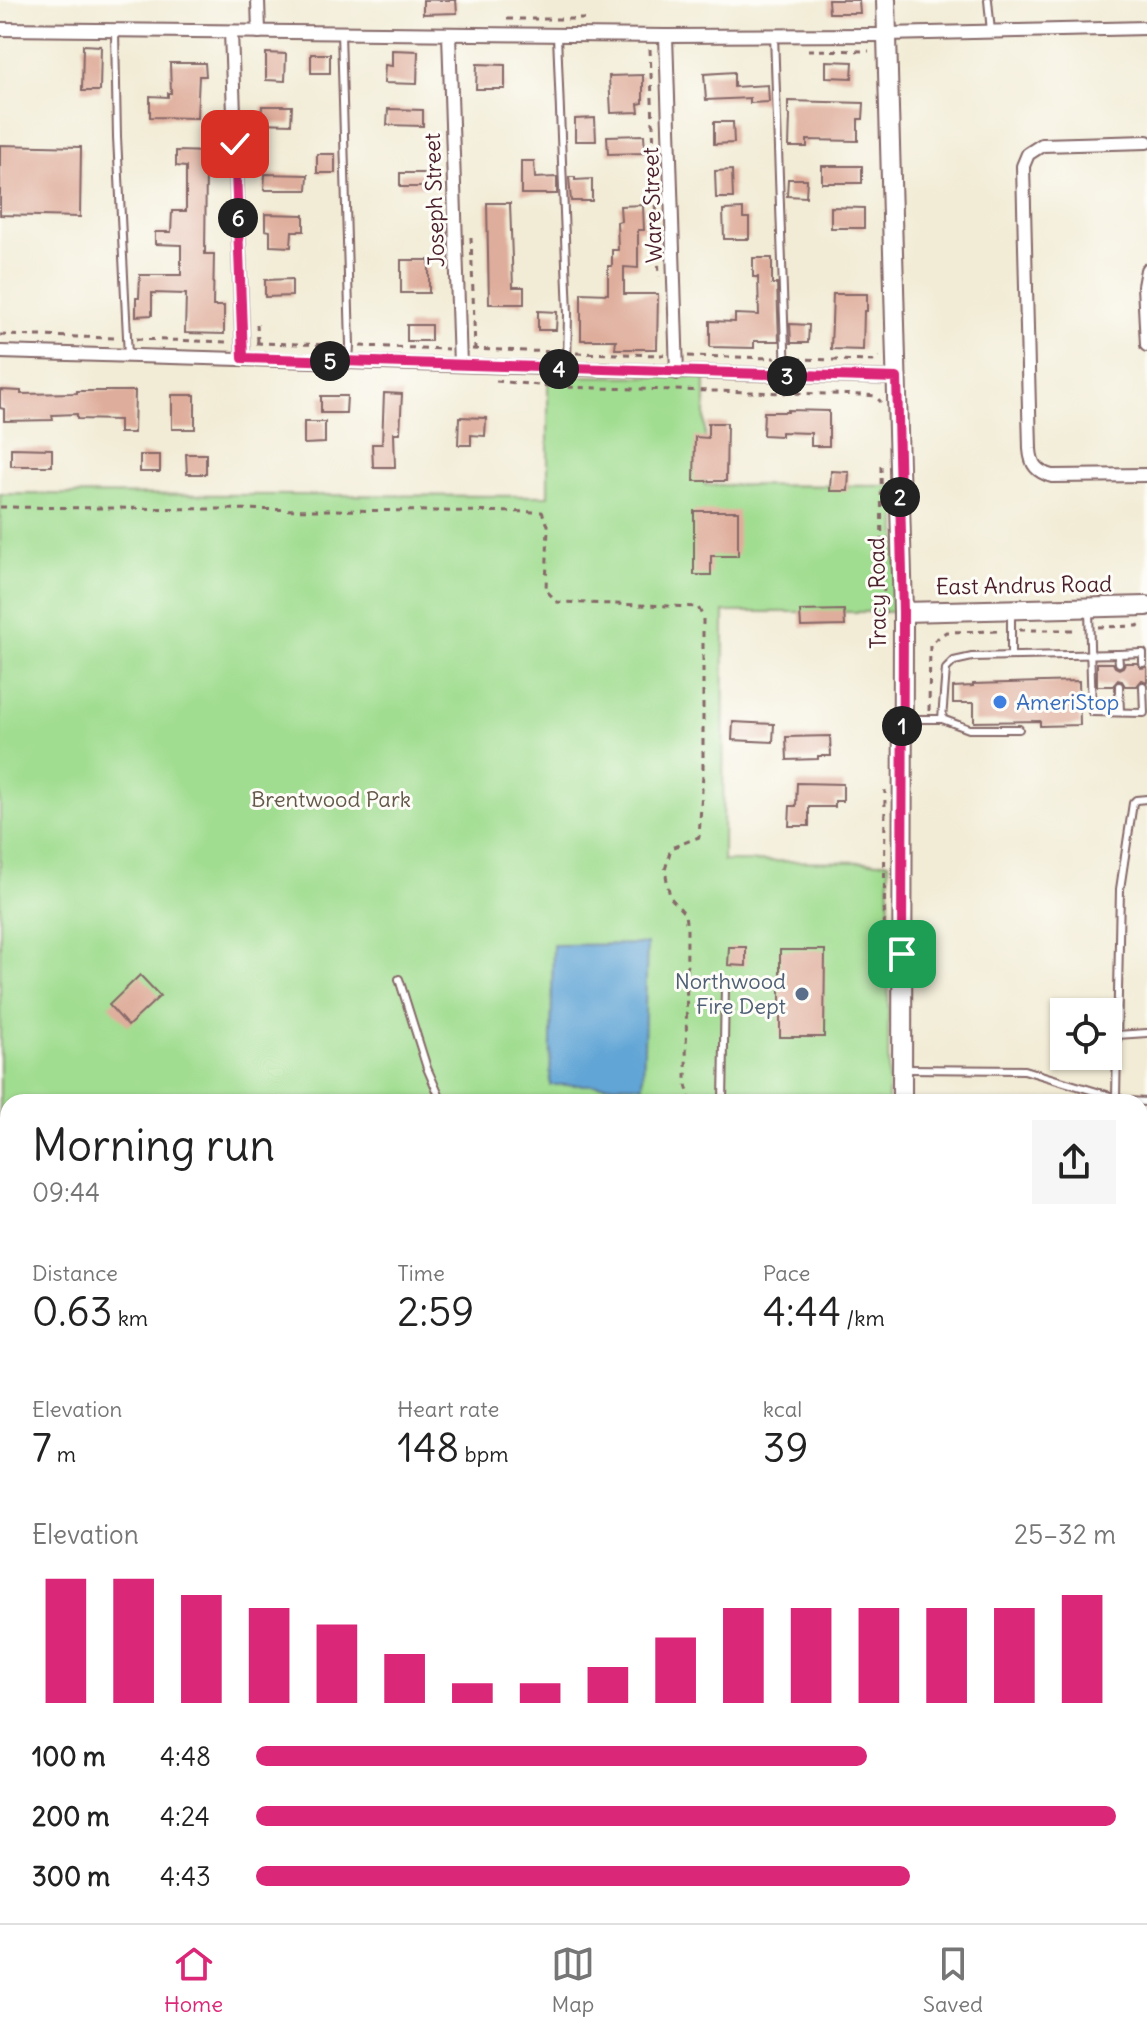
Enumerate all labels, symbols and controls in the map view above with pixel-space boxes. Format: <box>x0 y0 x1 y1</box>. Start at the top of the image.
pin <box>201 110 269 178</box>
icon: check <box>213 122 257 166</box>
street label: Joseph Street <box>418 132 450 268</box>
street label: Ware Street <box>636 147 668 263</box>
pin: 6 <box>218 198 258 238</box>
text: 6 <box>232 204 244 232</box>
pin: 5 <box>310 341 350 381</box>
text: 5 <box>324 347 336 375</box>
pin: 4 <box>539 349 579 389</box>
text: 4 <box>553 355 565 383</box>
pin: 3 <box>767 356 807 396</box>
text: 3 <box>781 362 793 390</box>
pin: 2 <box>880 477 920 517</box>
text: 2 <box>894 483 906 511</box>
street label: Tracy Road <box>862 537 892 649</box>
street label: East Andrus Road <box>936 569 1112 601</box>
place label: AmeriStop <box>1016 688 1119 716</box>
marker: AmeriStop <box>991 693 1009 711</box>
pin: 1 <box>882 706 922 746</box>
text: 1 <box>898 712 906 740</box>
park label: Brentwood Park <box>251 785 411 813</box>
pin <box>868 920 936 988</box>
icon: arrive <box>880 932 924 976</box>
place label: Northwood Fire Dept <box>675 967 786 1020</box>
marker: Northwood Fire Dept <box>793 985 811 1003</box>
map controls <box>1050 998 1122 1070</box>
button: locate <box>1050 998 1122 1070</box>
text: Morning run <box>32 1118 275 1173</box>
button: share <box>1032 1120 1116 1204</box>
text: 09:44 <box>32 1176 100 1209</box>
text: Distance <box>32 1259 118 1287</box>
text: Time <box>397 1259 445 1287</box>
text: Pace <box>763 1259 810 1287</box>
text: 0.63 <box>32 1287 112 1337</box>
text: 2:59 <box>397 1287 474 1337</box>
text: 4:44 <box>763 1287 841 1337</box>
text: km <box>112 1304 148 1332</box>
text: /km <box>841 1304 885 1332</box>
text: Elevation <box>32 1395 122 1423</box>
text: Heart rate <box>397 1395 499 1423</box>
text: kcal <box>763 1395 802 1423</box>
text: 7 <box>32 1423 52 1473</box>
text: 148 <box>397 1423 459 1473</box>
text: 39 <box>763 1423 808 1473</box>
text: m <box>52 1440 76 1468</box>
text: bpm <box>459 1440 509 1468</box>
text: Elevation <box>32 1518 139 1551</box>
text: 25–32 m <box>1014 1518 1116 1551</box>
text: 100 m <box>32 1740 106 1773</box>
text: 4:48 <box>160 1740 211 1773</box>
text: 200 m <box>32 1800 109 1833</box>
text: 4:24 <box>160 1800 210 1833</box>
text: 300 m <box>32 1860 110 1893</box>
text: 4:43 <box>160 1860 211 1893</box>
tab: Home <box>164 1942 223 2018</box>
tab: Map <box>551 1942 595 2018</box>
tab: Saved <box>923 1942 983 2018</box>

